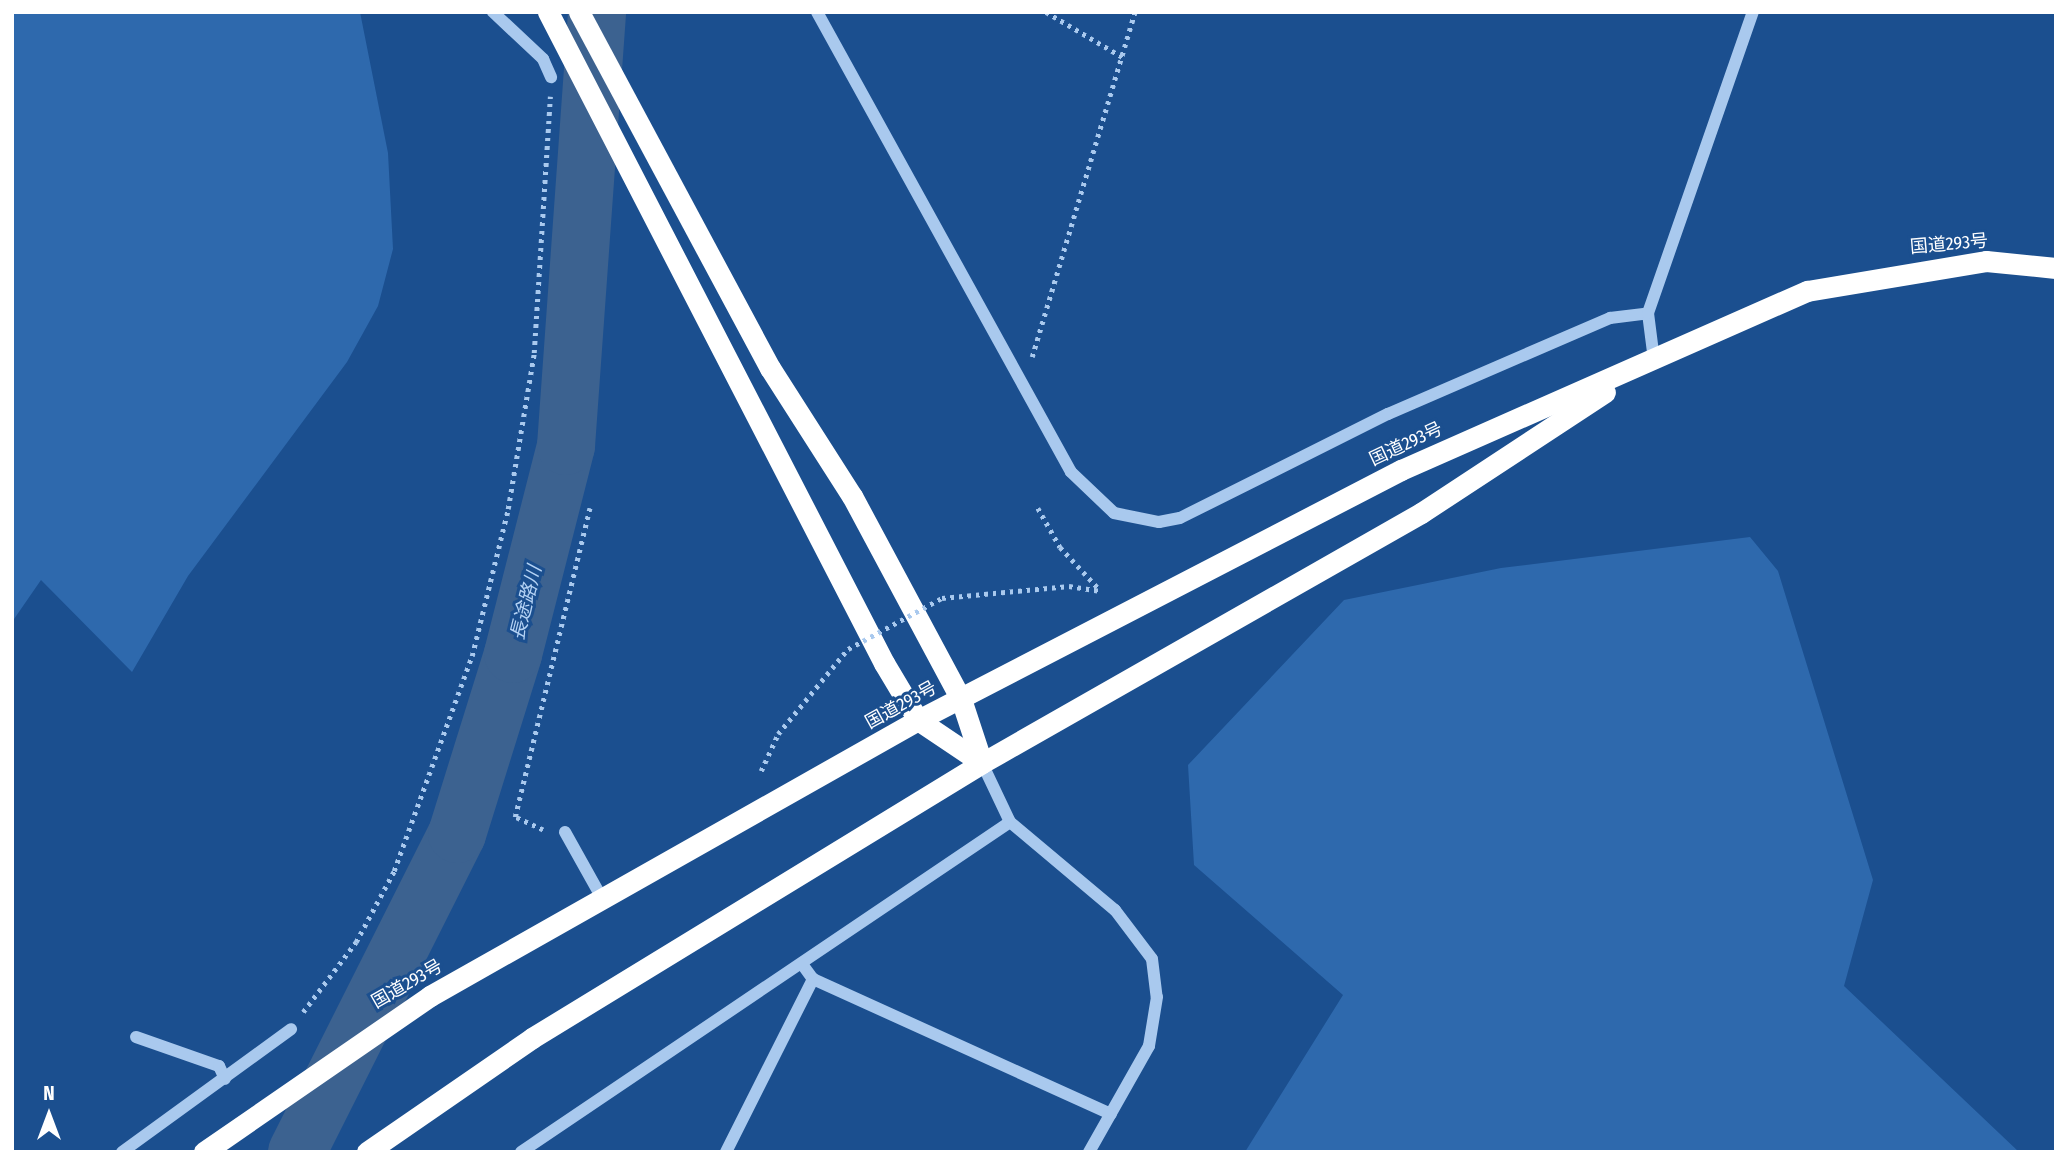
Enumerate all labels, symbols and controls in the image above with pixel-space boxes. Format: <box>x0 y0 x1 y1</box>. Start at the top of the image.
street label: 国道293号 <box>1909 230 1989 258</box>
street label: 国道293号 <box>1366 418 1446 470</box>
water label: 長途路川 <box>506 563 546 643</box>
street label: 国道293号 <box>862 677 940 733</box>
street label: 国道293号 <box>368 955 446 1013</box>
north arrow <box>14 1080 84 1150</box>
text: N <box>43 1082 55 1105</box>

